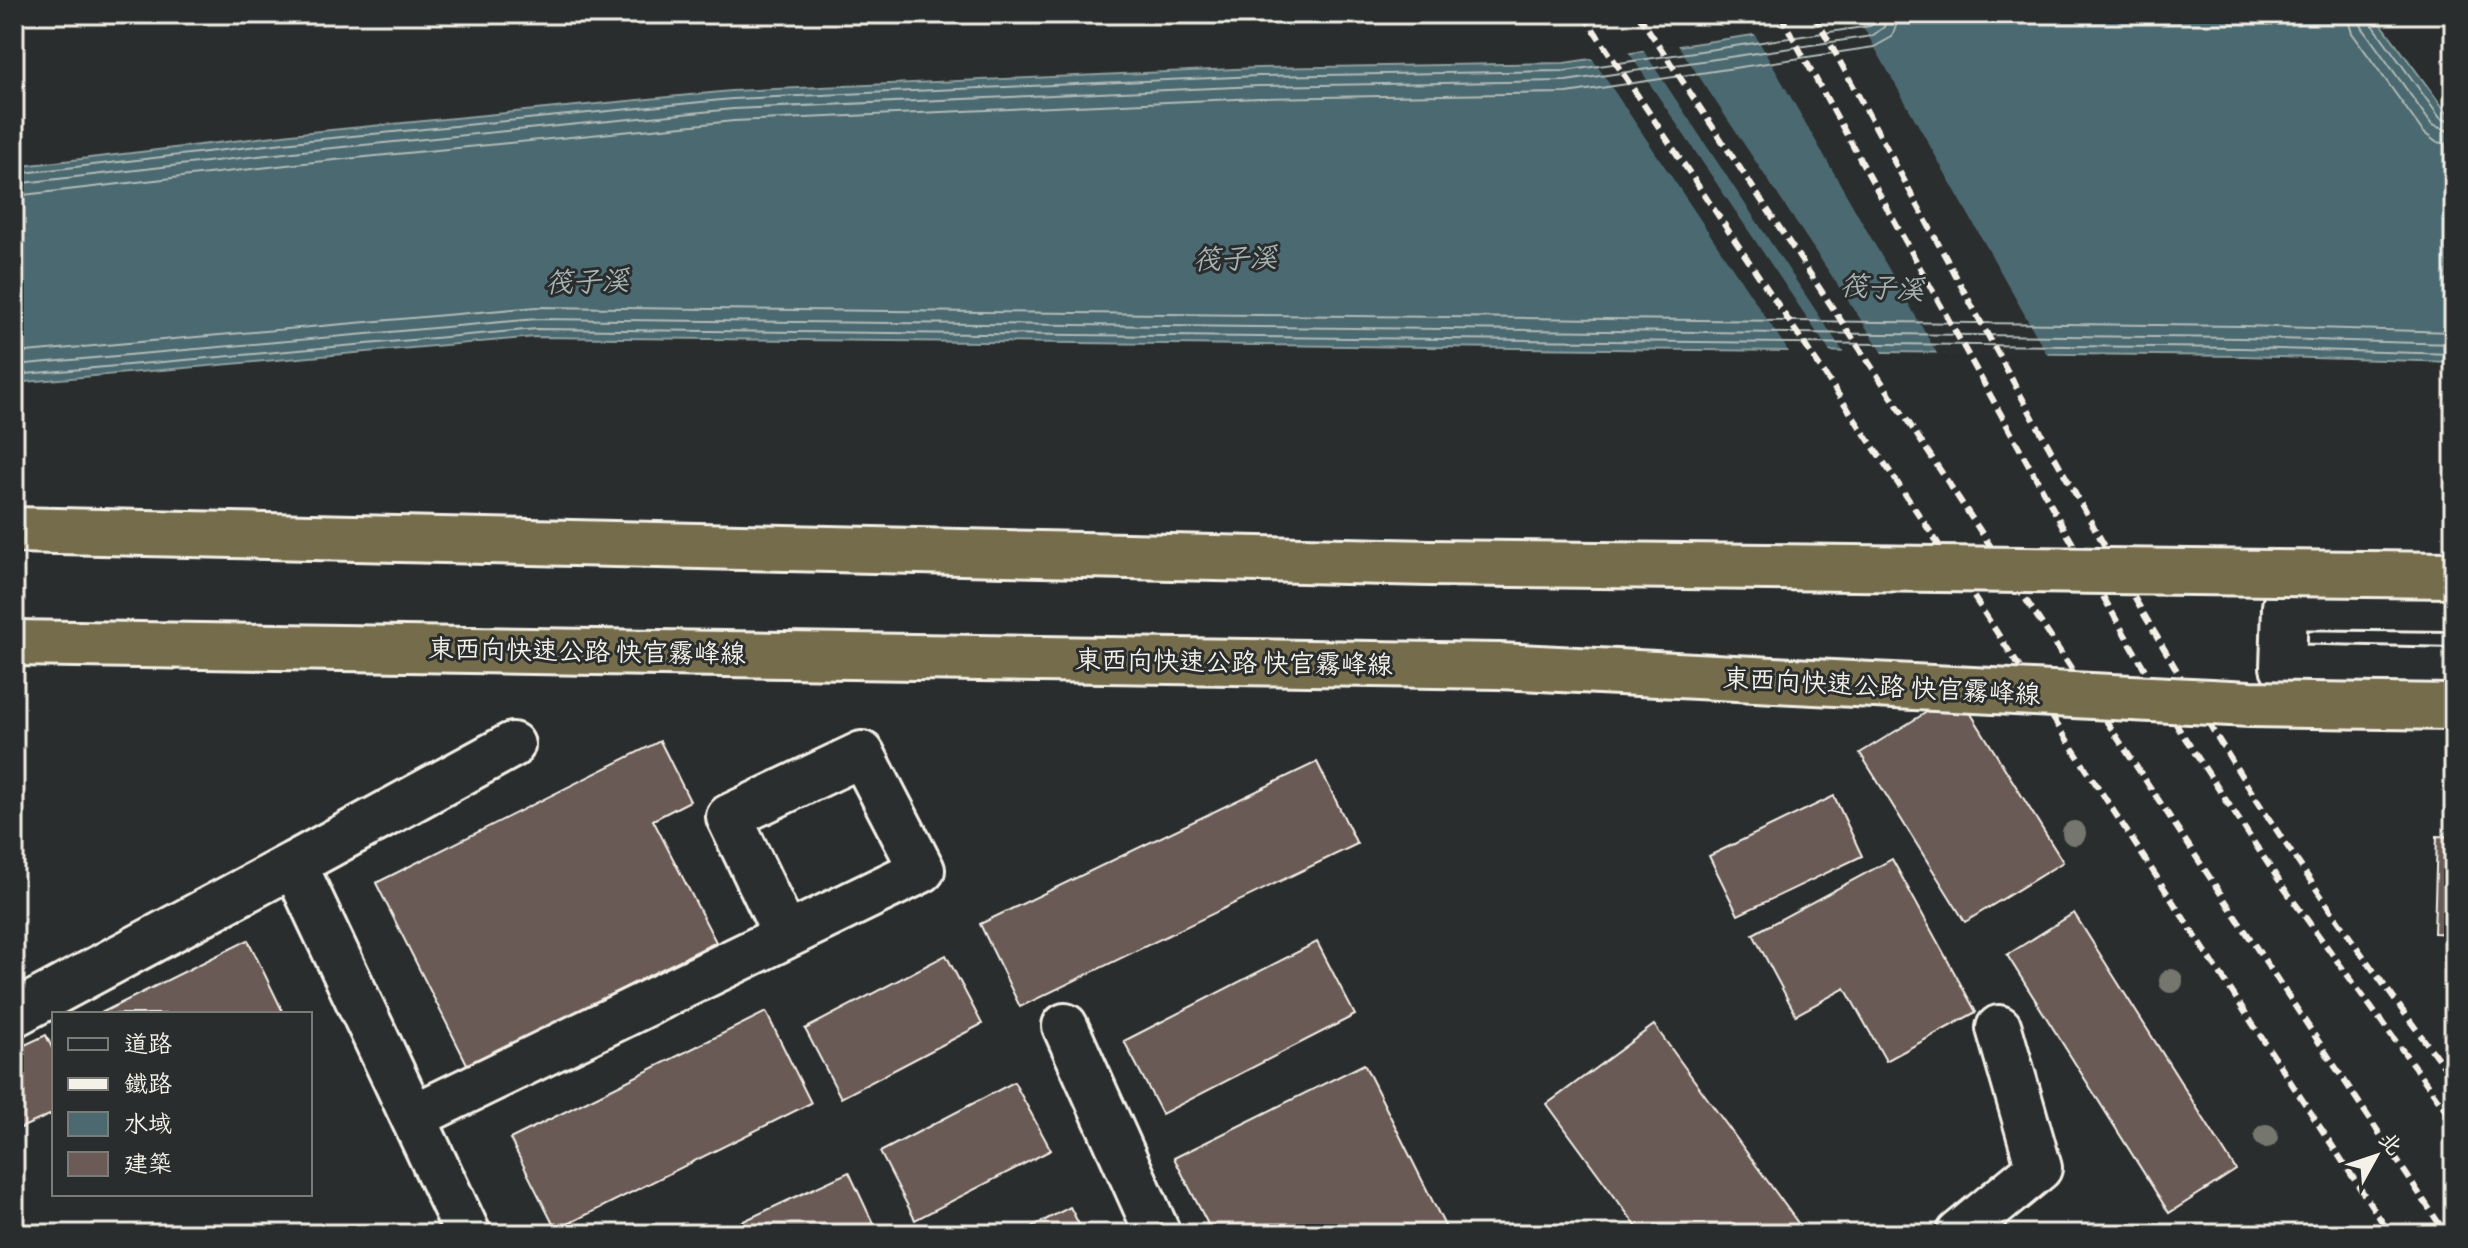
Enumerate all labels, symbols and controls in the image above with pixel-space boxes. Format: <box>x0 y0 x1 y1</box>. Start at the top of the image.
water label: 筏子溪 <box>1192 239 1280 276</box>
water label: 筏子溪 <box>544 262 632 299</box>
water label: 筏子溪 <box>1839 268 1927 306</box>
street label: 東西向快速公路 快官霧峰線 <box>428 632 746 670</box>
street label: 東西向快速公路 快官霧峰線 <box>1075 643 1393 681</box>
street label: 東西向快速公路 快官霧峰線 <box>1722 662 2042 710</box>
legend <box>52 1012 312 1196</box>
text: 道路 <box>124 1029 172 1058</box>
text: 鐵路 <box>124 1069 172 1098</box>
text: 水域 <box>124 1109 172 1138</box>
north arrow <box>2336 1116 2416 1196</box>
text: 北 <box>2374 1126 2408 1161</box>
text: 建築 <box>124 1149 172 1178</box>

